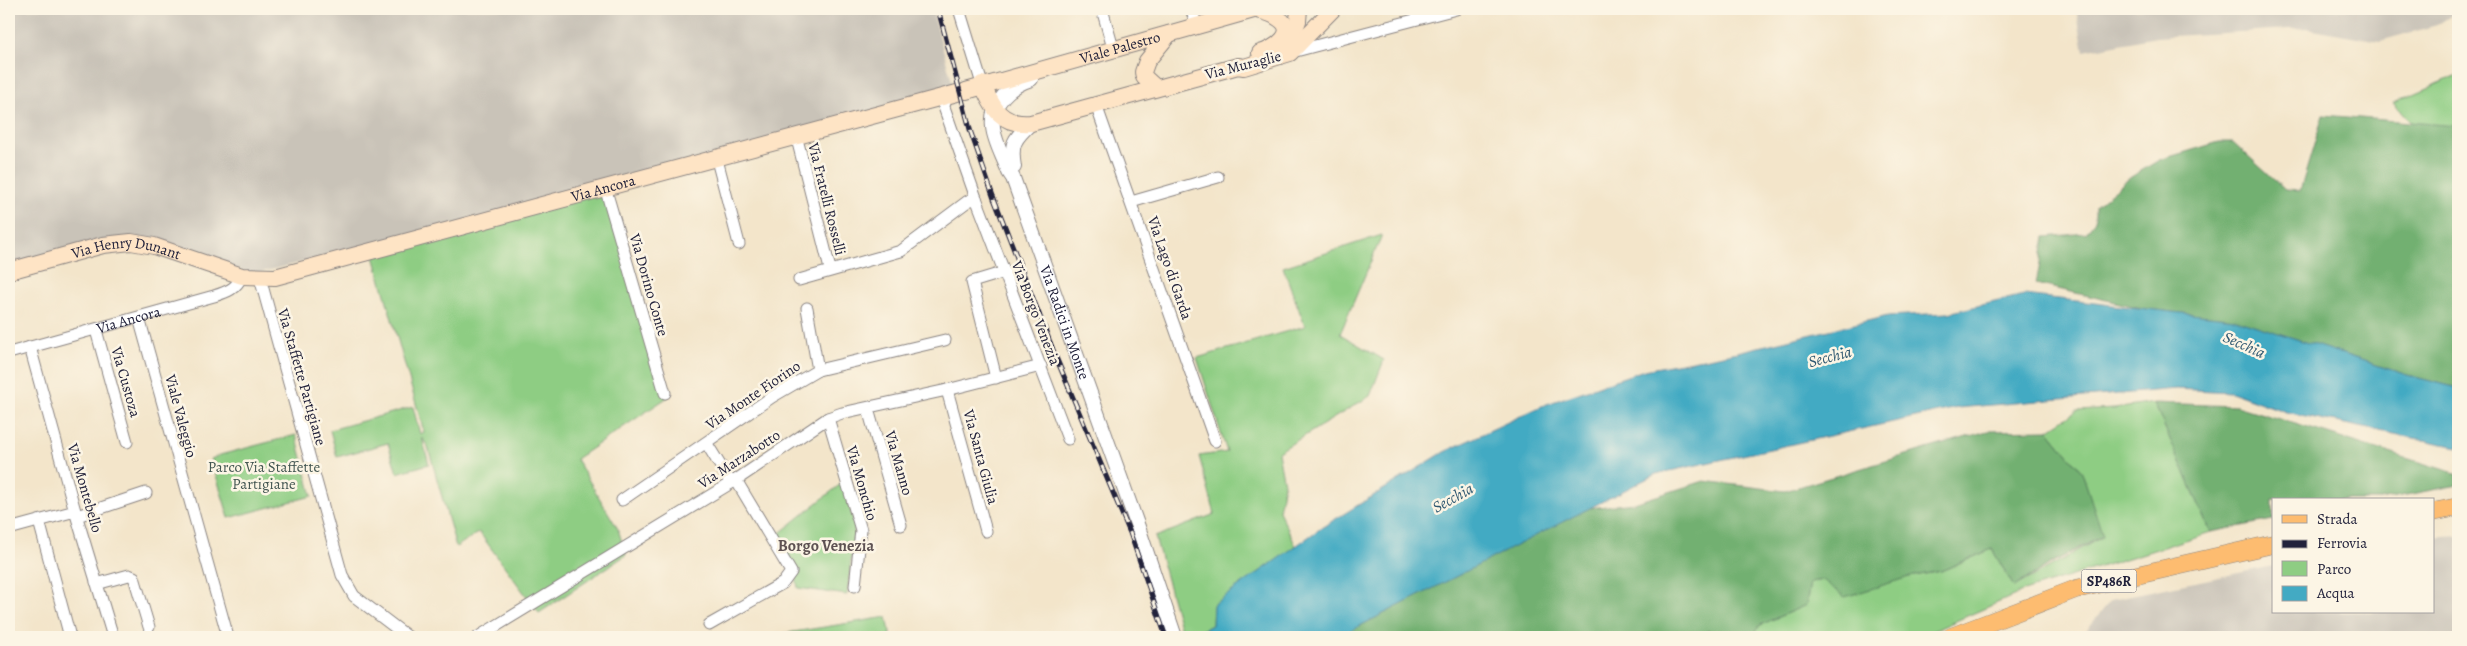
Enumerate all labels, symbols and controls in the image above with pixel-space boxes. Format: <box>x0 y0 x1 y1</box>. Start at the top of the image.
street label: Viale Palestro <box>1077 27 1162 69</box>
street label: Via Muraglie <box>1202 46 1284 84</box>
street label: Via Fratelli Rosselli <box>803 140 851 257</box>
street label: Via Ancora <box>568 170 638 207</box>
street label: Via Lago di Garda <box>1143 213 1197 322</box>
street label: Via Dorino Conte <box>625 230 673 339</box>
street label: Via Henry Dunant <box>68 232 184 264</box>
street label: Via Borgo Venezia <box>1007 257 1065 368</box>
street label: Via Radici in Monte <box>1035 262 1094 383</box>
street label: Via Ancora <box>93 301 163 338</box>
street label: Via Staffette Partigiane <box>273 305 331 448</box>
water label: Secchia <box>2220 326 2269 364</box>
water label: Secchia <box>1806 341 1854 373</box>
street label: Via Custoza <box>106 343 146 420</box>
street label: Via Monte Fiorino <box>701 356 804 435</box>
street label: Viale Valeggio <box>160 371 202 460</box>
street label: Via Santa Giulia <box>958 406 1003 507</box>
street label: Via Marzabotto <box>693 425 784 494</box>
street label: Via Manno <box>880 427 918 498</box>
street label: Via Montebello <box>62 440 107 535</box>
street label: Via Monchio <box>842 442 882 523</box>
park label: Parco Via Staffette Partigiane <box>208 457 320 494</box>
water label: Secchia <box>1429 477 1478 518</box>
legend <box>2272 498 2434 614</box>
text: Strada <box>2317 509 2358 529</box>
text: Ferrovia <box>2317 533 2367 553</box>
district label: Borgo Venezia <box>778 535 874 557</box>
text: Parco <box>2317 559 2351 579</box>
road number: SP486R <box>2082 570 2136 592</box>
text: Acqua <box>2316 583 2355 603</box>

